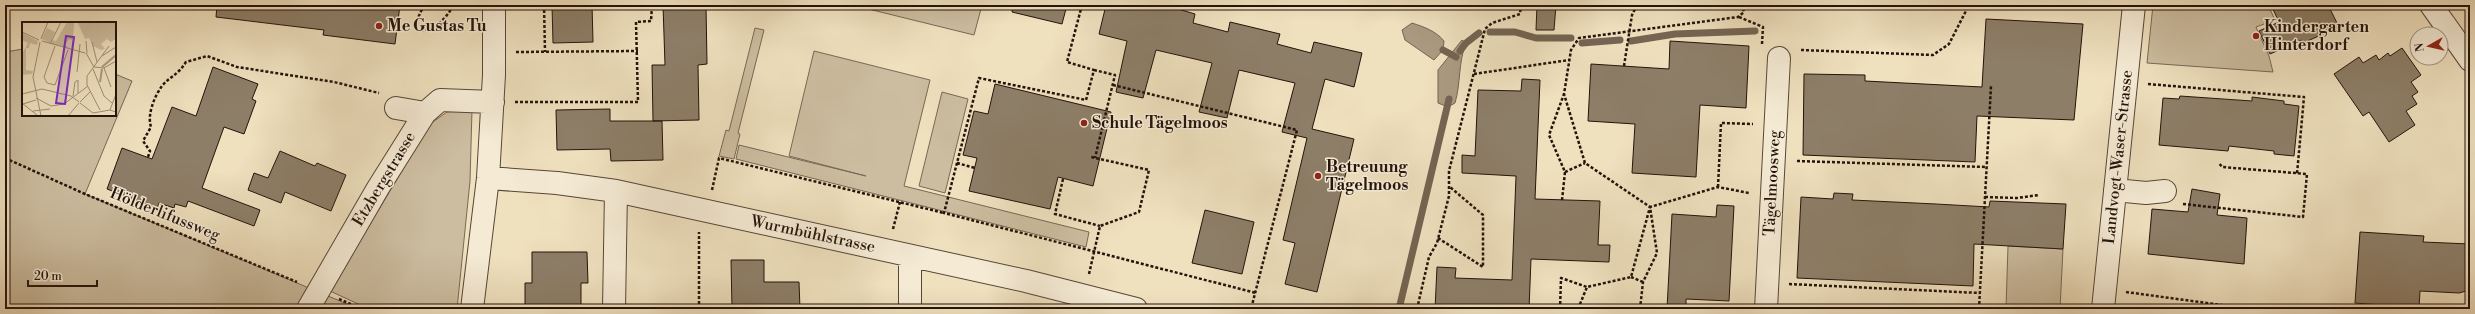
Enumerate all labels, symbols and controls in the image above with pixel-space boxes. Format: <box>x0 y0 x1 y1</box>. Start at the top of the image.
place label: Me Gustas Tu <box>387 16 487 36</box>
place label: Kindergarten Hinterdorf <box>2264 17 2369 55</box>
marker: Me Gustas Tu <box>374 21 384 31</box>
inset map <box>22 22 116 116</box>
north arrow <box>2409 26 2449 66</box>
marker: Kindergarten Hinterdorf <box>2251 31 2261 41</box>
text: N <box>2413 42 2428 53</box>
street label: Landvogt-Waser-Strasse <box>2099 69 2137 245</box>
place label: Schule Tägelmoos <box>1092 113 1228 133</box>
marker: Schule Tägelmoos <box>1079 118 1089 128</box>
street label: Etzbergstrasse <box>348 128 420 230</box>
street label: Tägelmoosweg <box>1759 129 1785 236</box>
place label: Betreuung Tägelmoos <box>1326 157 1408 195</box>
marker: Betreuung Tägelmoos <box>1313 171 1323 181</box>
street label: Hölderlifussweg <box>107 183 224 245</box>
street label: Wurmbühlstrasse <box>748 211 877 257</box>
scale bar <box>28 262 97 288</box>
text: 20 m <box>34 269 62 284</box>

